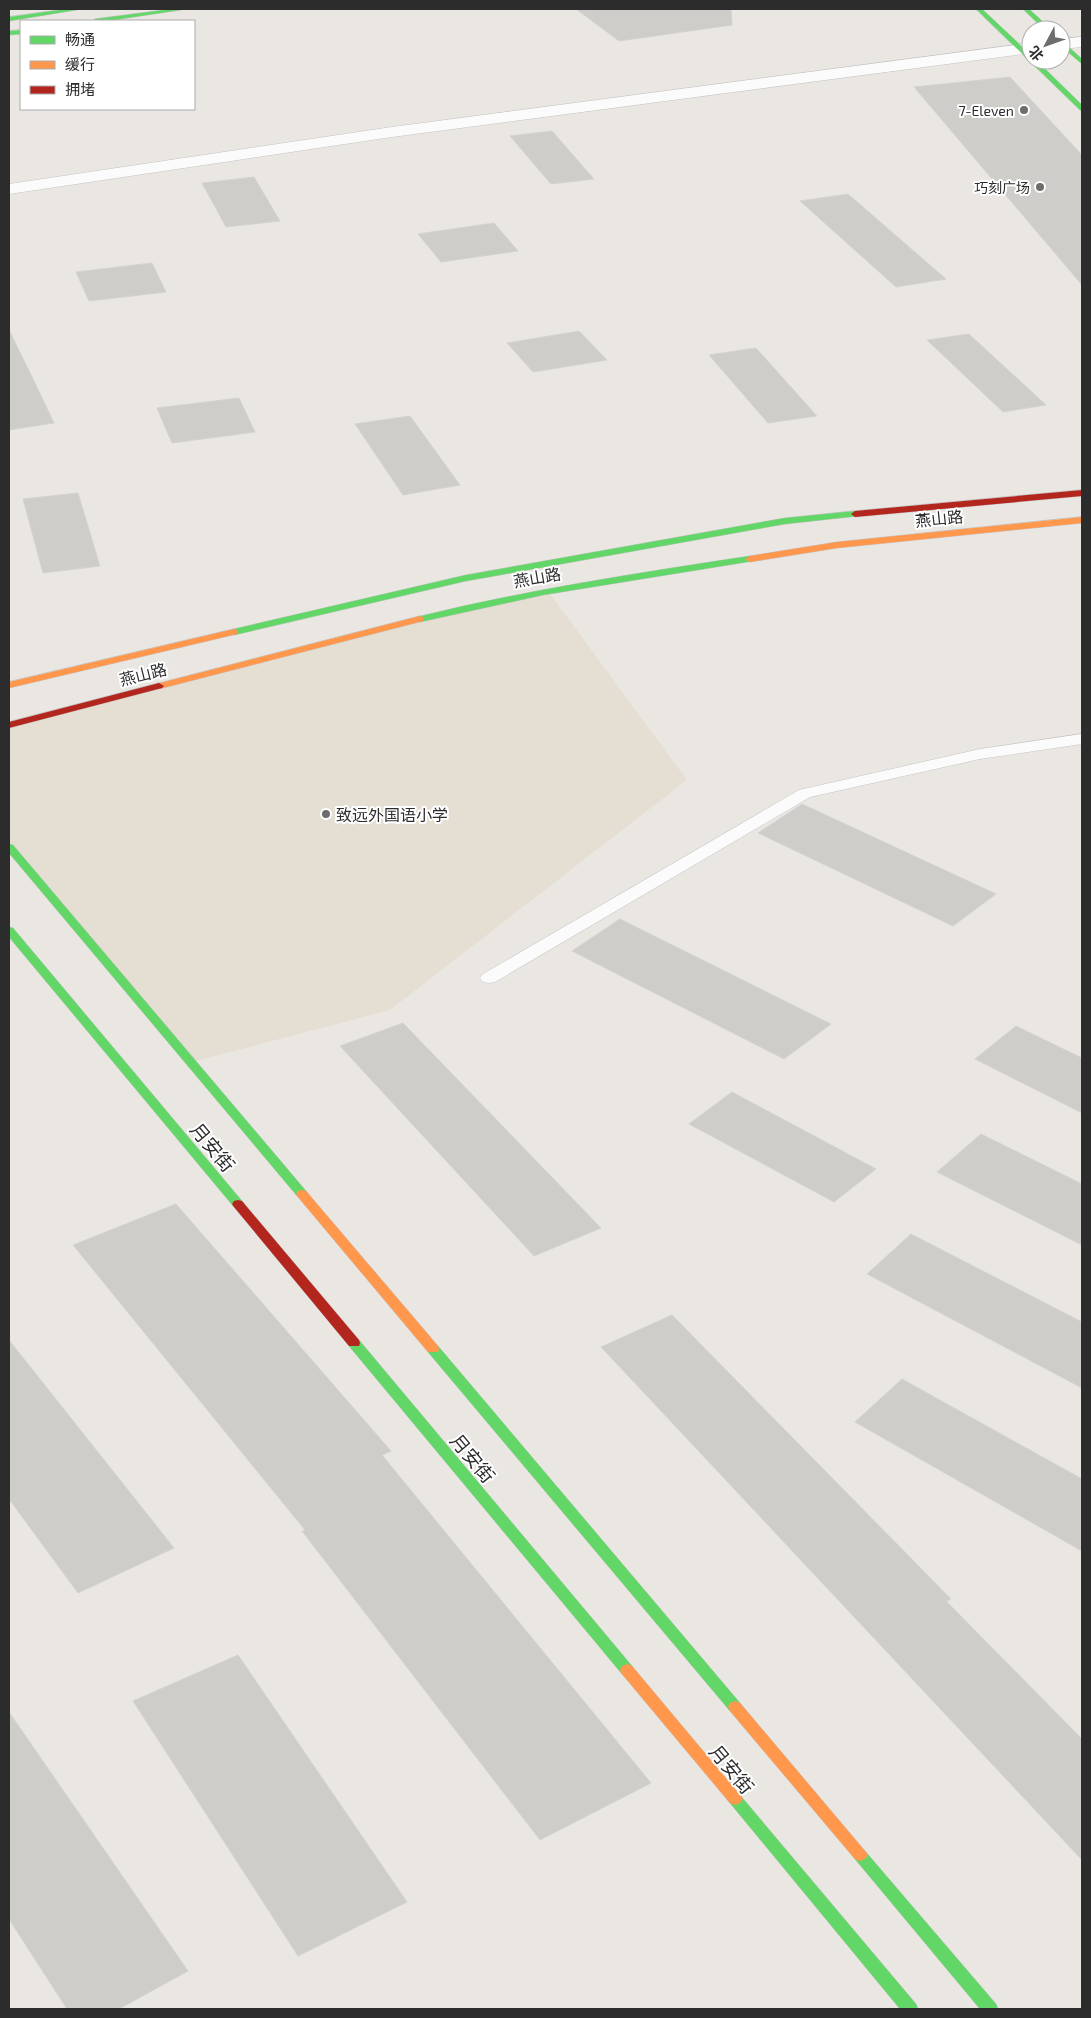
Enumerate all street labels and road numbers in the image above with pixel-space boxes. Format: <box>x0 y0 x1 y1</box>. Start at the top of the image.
street label: 燕山路 <box>914 506 964 530</box>
street label: 燕山路 <box>512 563 562 591</box>
street label: 燕山路 <box>117 659 169 689</box>
street label: 月安街 <box>186 1118 240 1176</box>
street label: 月安街 <box>446 1429 500 1487</box>
street label: 月安街 <box>705 1740 759 1798</box>

